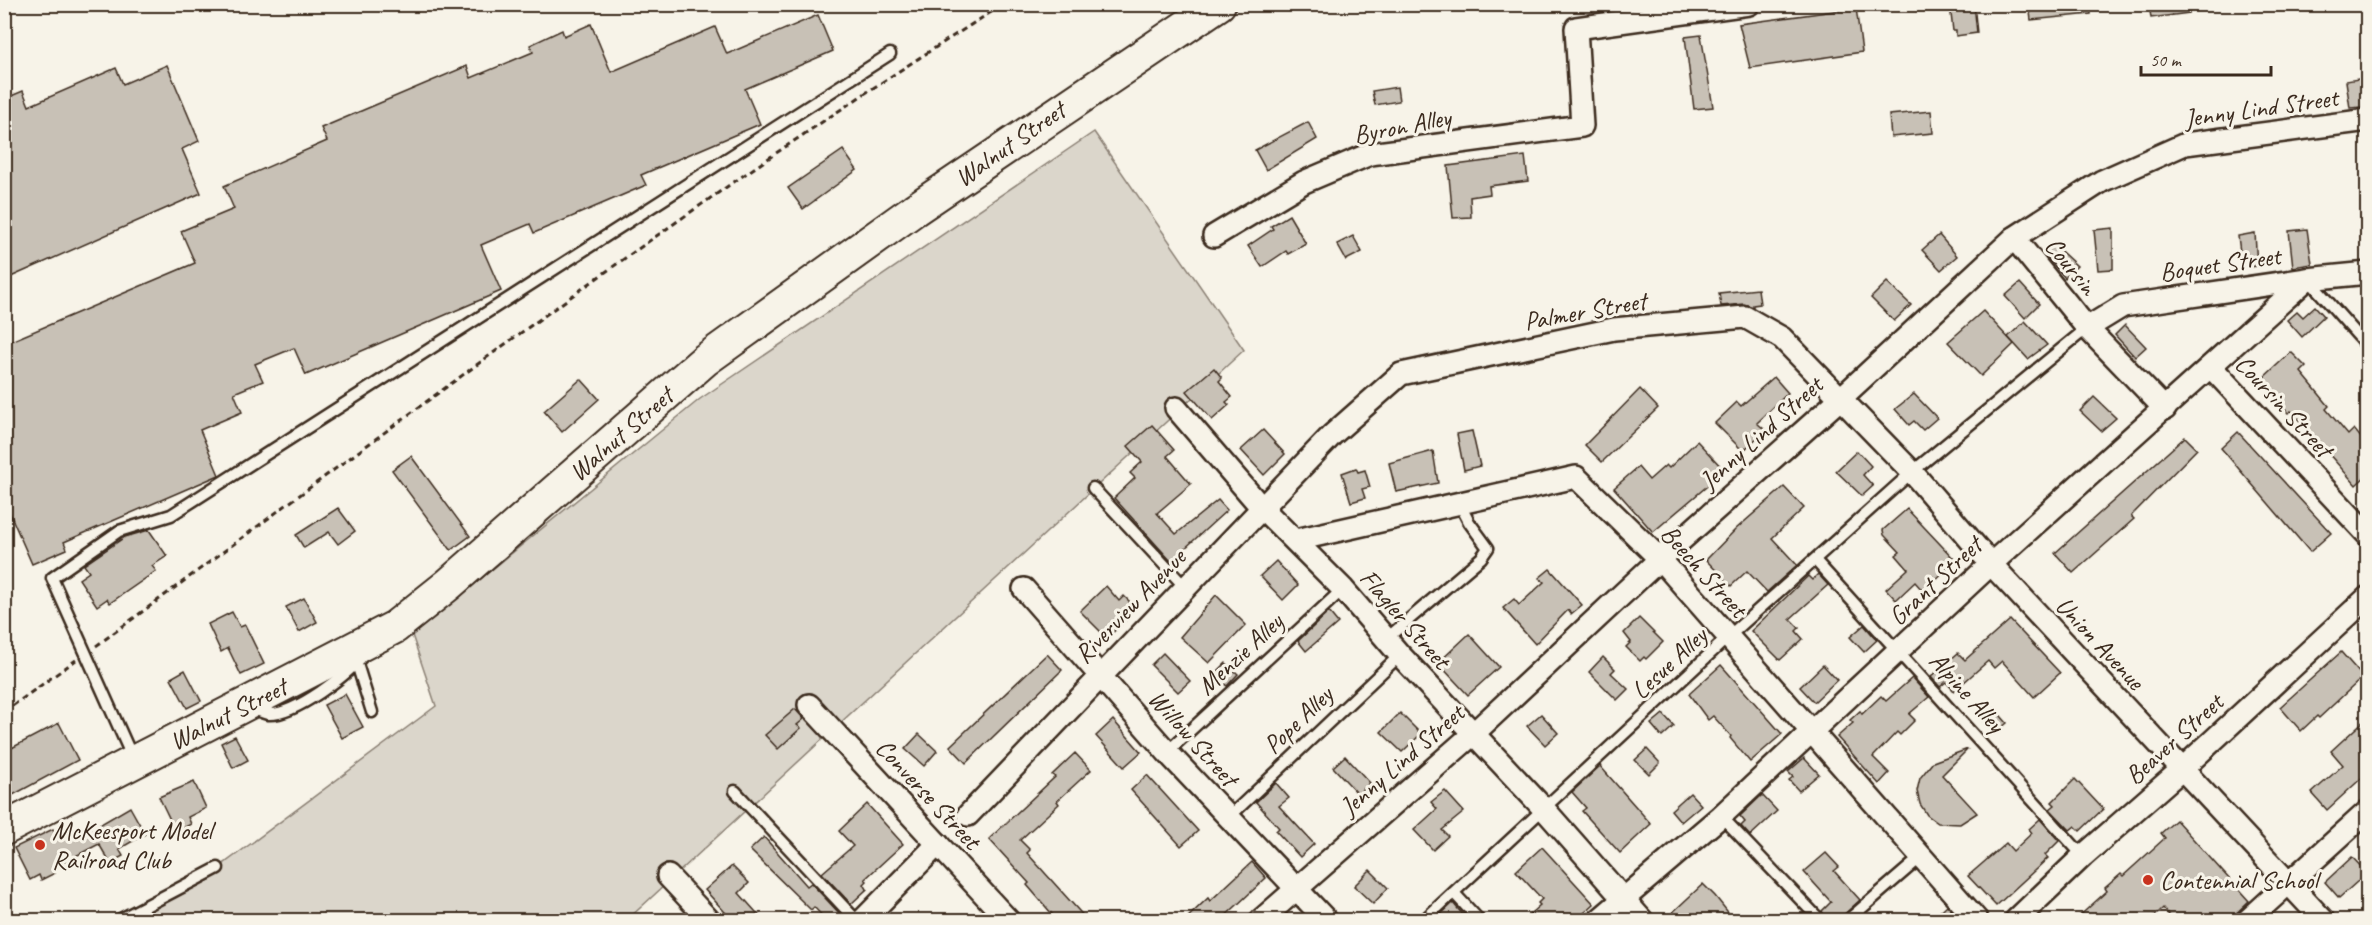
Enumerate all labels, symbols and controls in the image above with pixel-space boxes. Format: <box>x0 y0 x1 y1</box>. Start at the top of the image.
scale bar <box>2141 39 2272 77</box>
text: 50 m <box>2150 49 2183 71</box>
street label: Jenny Lind Street <box>2180 81 2342 135</box>
street label: Walnut Street <box>948 92 1074 194</box>
street label: Byron Alley <box>1351 100 1455 152</box>
street label: Coursin <box>2037 230 2105 303</box>
street label: Boquet Street <box>2158 239 2285 289</box>
street label: Palmer Street <box>1521 283 1652 338</box>
street label: Coursin Street <box>2228 348 2342 467</box>
street label: Jenny Lind Street <box>1691 367 1831 498</box>
street label: Walnut Street <box>562 378 682 488</box>
street label: Beech Street <box>1654 518 1756 626</box>
street label: Grant Street <box>1881 527 1991 633</box>
street label: Riverview Avenue <box>1067 540 1195 670</box>
street label: Flagler Street <box>1353 562 1459 678</box>
street label: Union Avenue <box>2048 589 2153 698</box>
street label: Menzie Alley <box>1190 604 1292 702</box>
street label: Lesue Alley <box>1624 618 1715 706</box>
street label: Alpine Alley <box>1922 645 2013 741</box>
street label: Walnut Street <box>164 669 295 758</box>
street label: Pope Alley <box>1256 677 1341 761</box>
street label: Willow Street <box>1141 683 1247 796</box>
street label: Beaver Street <box>2118 685 2232 792</box>
street label: Jenny Lind Street <box>1331 695 1473 824</box>
street label: Converse Street <box>868 732 989 858</box>
place label: McKeesport Model Railroad Club <box>52 814 217 877</box>
marker: McKeesport Model Railroad Club <box>33 838 47 852</box>
place label: Contennial School <box>2160 864 2322 897</box>
marker: Contennial School <box>2141 873 2155 887</box>

